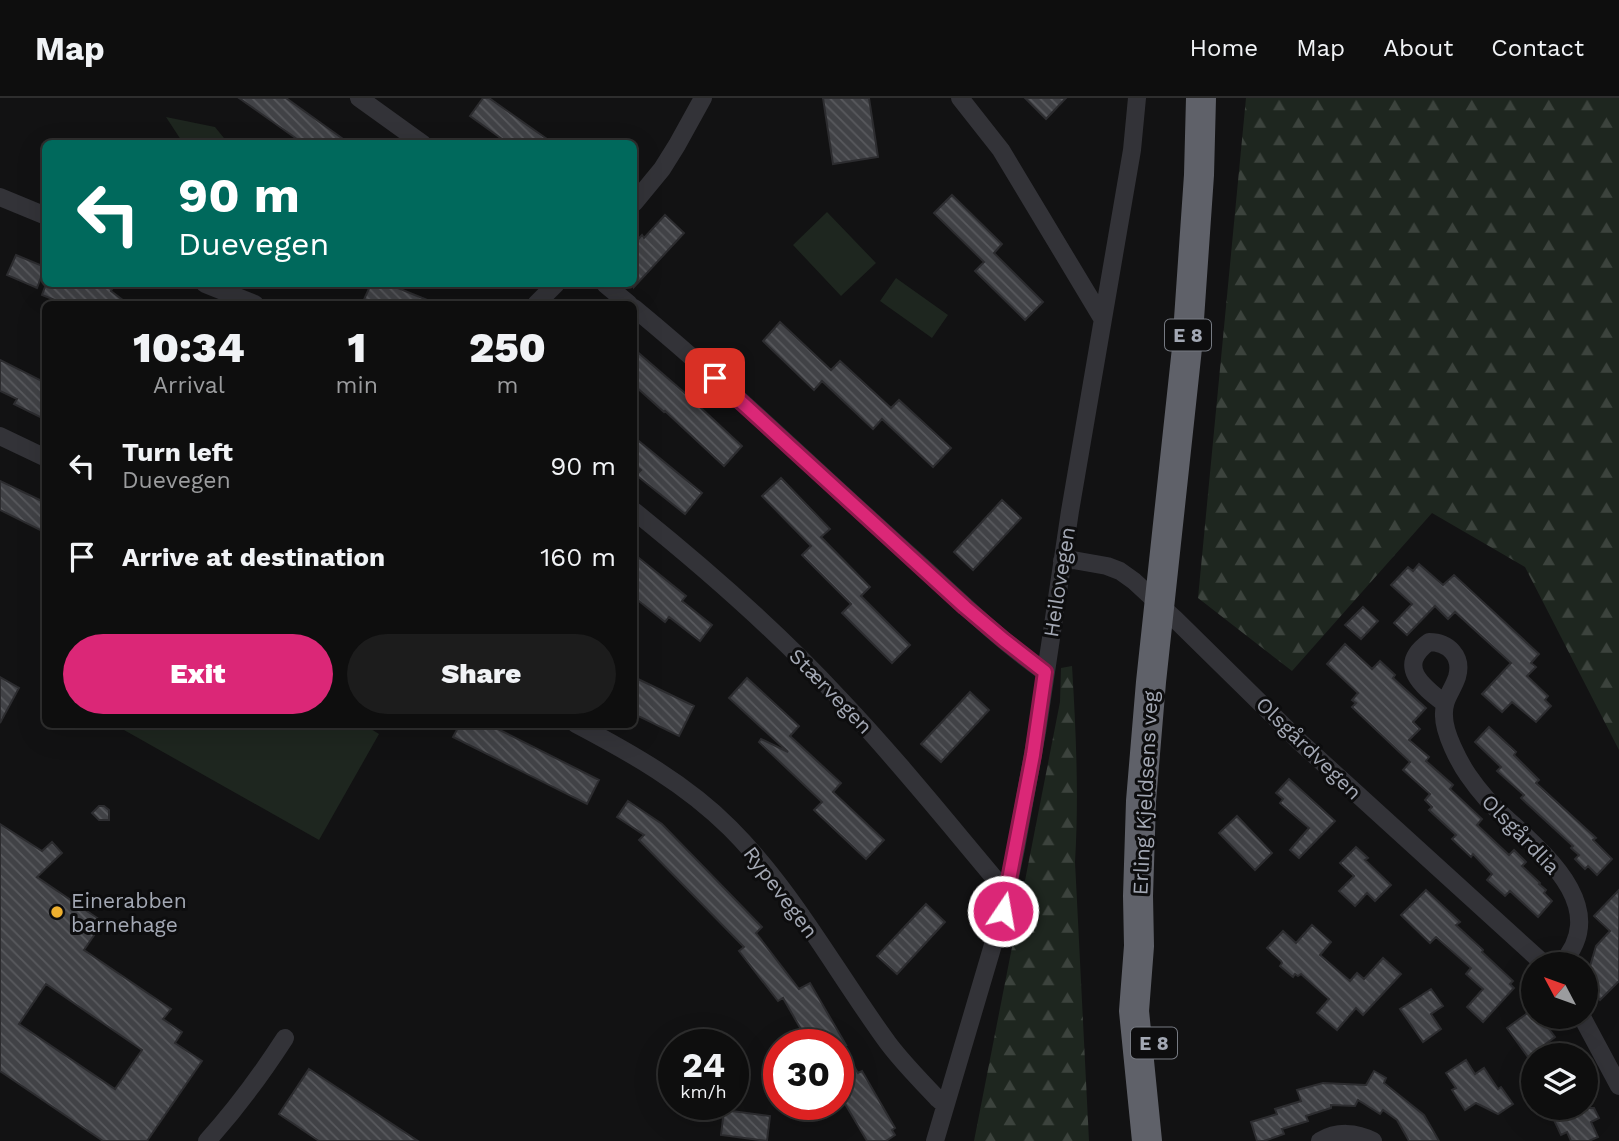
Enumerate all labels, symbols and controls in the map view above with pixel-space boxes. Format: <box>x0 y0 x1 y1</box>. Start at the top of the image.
text: Map <box>35 29 105 68</box>
text: Home <box>1190 34 1258 62</box>
text: Map <box>1296 34 1345 62</box>
text: About <box>1383 34 1453 62</box>
text: Contact <box>1491 34 1584 62</box>
text: 90 m <box>178 166 300 224</box>
icon: left <box>63 168 154 259</box>
text: Duevegen <box>178 225 329 263</box>
road number: E 8 <box>1165 319 1211 350</box>
text: 10:34 <box>133 323 245 372</box>
text: 1 <box>347 323 366 372</box>
text: 250 <box>469 323 546 372</box>
pin <box>685 348 745 408</box>
icon: arrive <box>696 359 734 397</box>
text: Arrival <box>153 372 225 399</box>
text: min <box>336 372 378 399</box>
text: m <box>496 372 518 399</box>
text: Turn left <box>122 437 233 467</box>
icon: left <box>63 447 101 485</box>
text: 90 m <box>550 451 616 481</box>
text: Duevegen <box>122 467 231 494</box>
street label: Heilovegen <box>1038 525 1080 639</box>
icon: arrive <box>63 538 101 576</box>
text: Arrive at destination <box>122 542 385 572</box>
text: 160 m <box>540 542 616 572</box>
button: Exit <box>63 634 333 714</box>
button: Share <box>347 634 616 714</box>
street label: Stærvegen <box>784 643 878 739</box>
street label: Erling Kjeldsens veg <box>1127 689 1163 896</box>
street label: Olsgårdvegen <box>1251 691 1367 805</box>
street label: Olsgårdlia <box>1477 789 1565 879</box>
street label: Rypevegen <box>738 841 824 943</box>
position arrow <box>966 874 1040 948</box>
place label: Einerabben barnehage <box>71 888 187 937</box>
marker: Einerabben barnehage <box>49 904 65 920</box>
north arrow <box>1521 952 1598 1029</box>
map controls <box>1521 952 1598 1120</box>
road number: E 8 <box>1131 1028 1177 1058</box>
speed limit sign: 30 <box>763 1029 854 1120</box>
button: layers <box>1521 1043 1598 1120</box>
text: 24 <box>682 1044 725 1086</box>
text: km/h <box>680 1081 727 1102</box>

